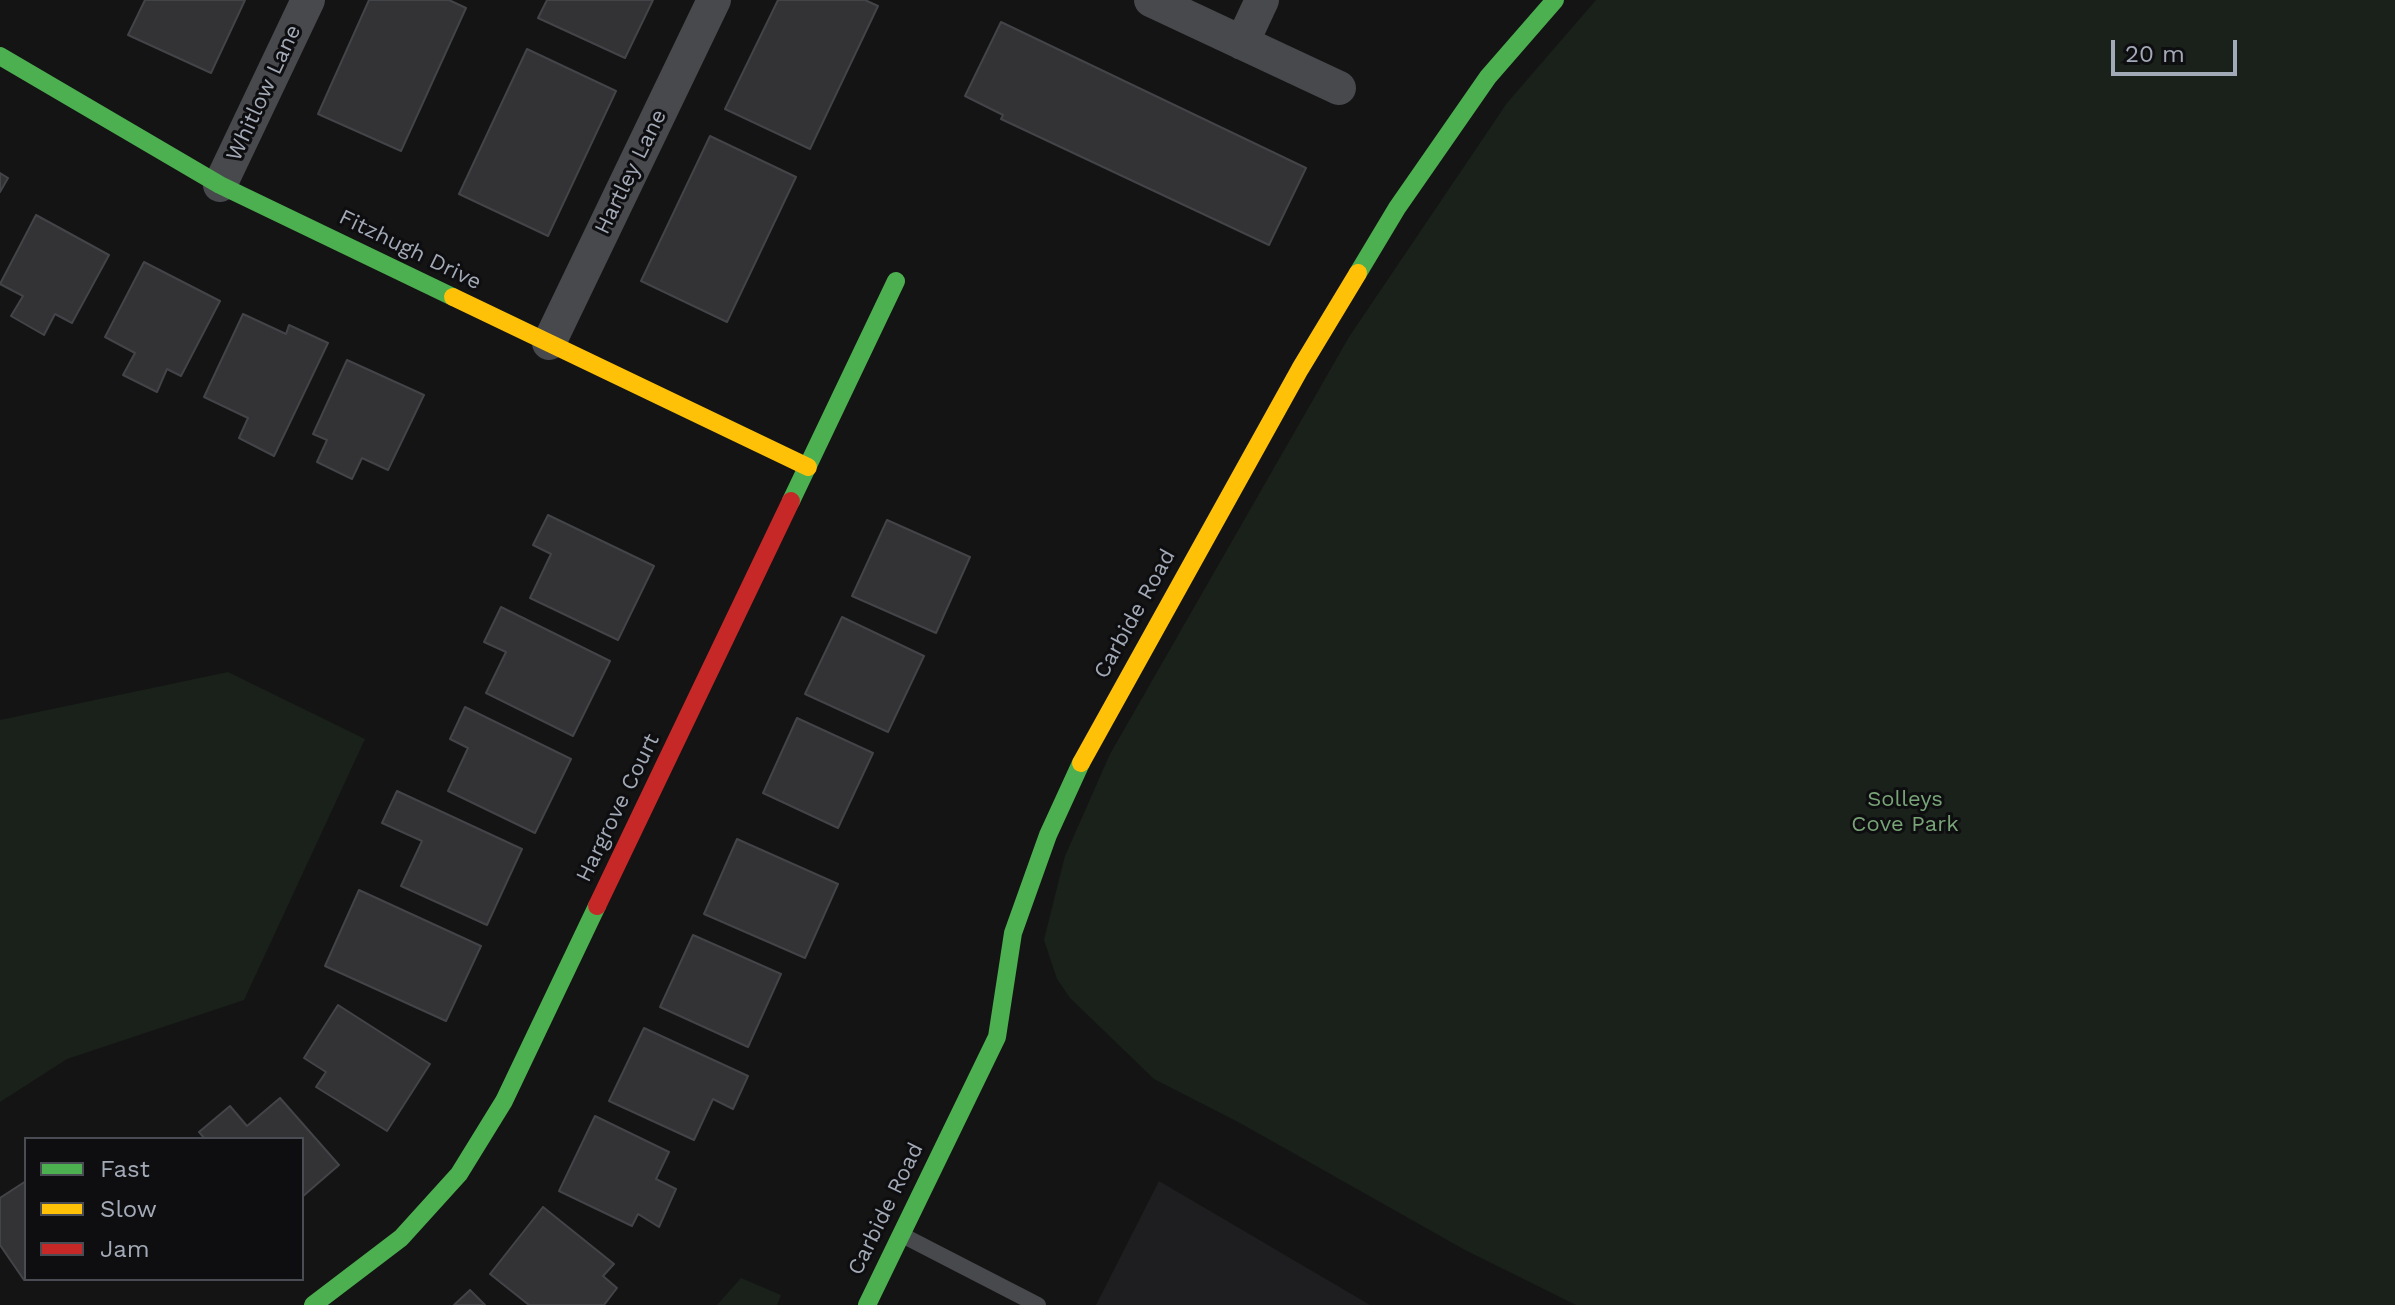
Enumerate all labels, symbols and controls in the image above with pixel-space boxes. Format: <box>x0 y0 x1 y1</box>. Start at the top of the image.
street label: Whitlow Lane <box>221 21 307 165</box>
scale bar <box>2115 24 2241 74</box>
text: 20 m <box>2125 40 2185 68</box>
street label: Hartley Lane <box>589 105 673 239</box>
street label: Fitzhugh Drive <box>335 204 485 296</box>
street label: Carbide Road <box>1089 545 1181 683</box>
street label: Hargrove Court <box>571 730 665 886</box>
park label: Solleys Cove Park <box>1851 787 1959 838</box>
legend <box>24 1137 304 1281</box>
street label: Carbide Road <box>843 1139 929 1279</box>
text: Fast <box>100 1155 150 1183</box>
text: Slow <box>100 1195 157 1223</box>
text: Jam <box>100 1235 150 1263</box>

